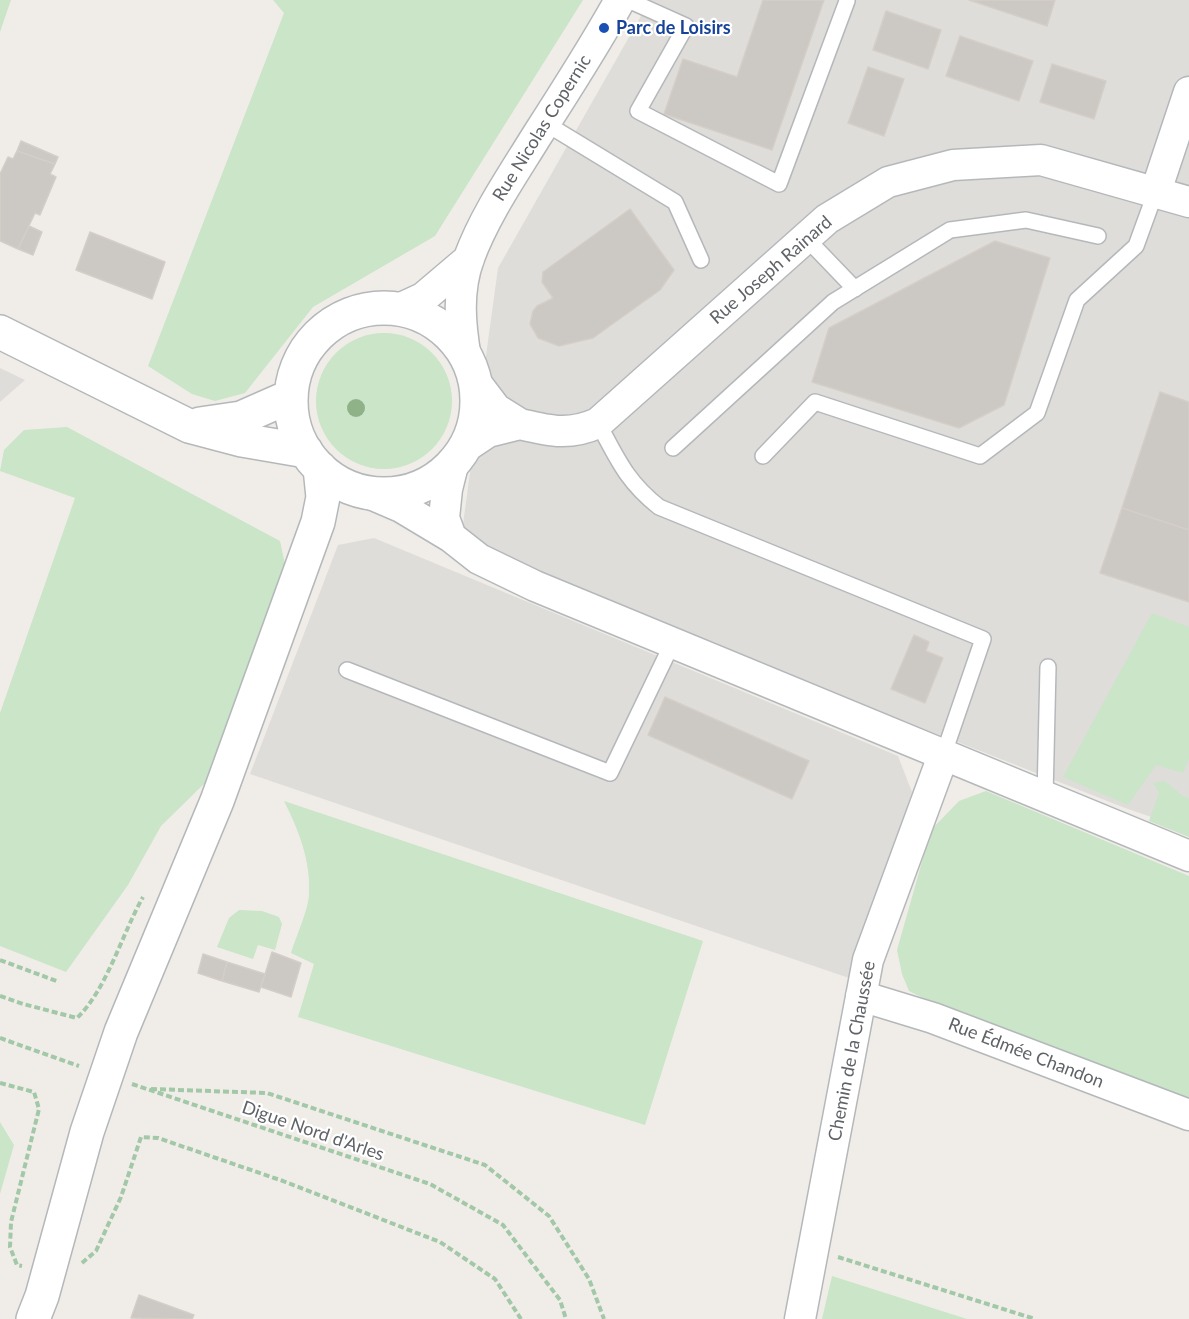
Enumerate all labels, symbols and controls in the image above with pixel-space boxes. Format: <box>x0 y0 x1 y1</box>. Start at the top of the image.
place label: Parc de Loisirs <box>616 17 731 39</box>
marker: Parc de Loisirs <box>597 21 611 35</box>
street label: Rue Nicolas Copernic <box>488 51 596 205</box>
street label: Rue Joseph Rainard <box>706 211 836 329</box>
street label: Chemin de la Chaussée <box>824 959 880 1143</box>
street label: Rue Édmée Chandon <box>945 1013 1107 1093</box>
street label: Digue Nord d'Arles <box>239 1097 387 1165</box>

